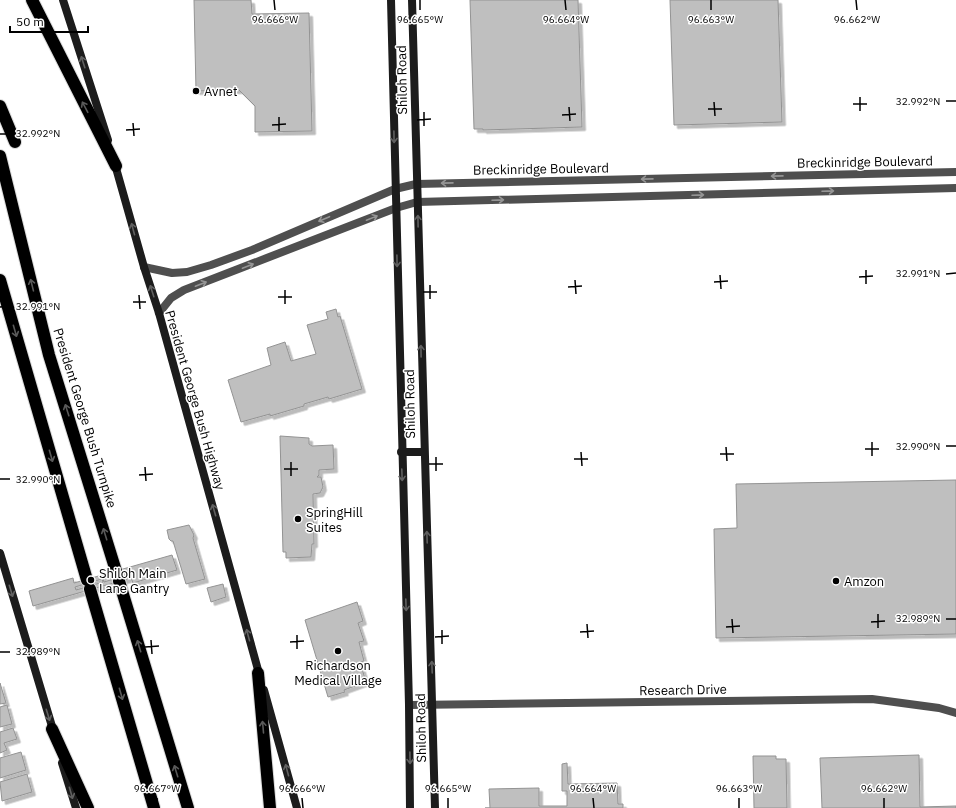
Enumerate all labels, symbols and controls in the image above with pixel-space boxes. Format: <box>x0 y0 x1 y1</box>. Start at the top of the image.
scale bar <box>10 8 88 34</box>
text: 96.666°W <box>252 13 298 26</box>
text: 96.665°W <box>397 13 443 26</box>
text: 96.664°W <box>543 13 589 26</box>
text: 96.663°W <box>688 13 734 26</box>
text: 96.662°W <box>834 13 880 26</box>
text: 50 m <box>16 14 44 29</box>
street label: Shiloh Road <box>393 45 411 115</box>
one-way arrow <box>79 56 86 69</box>
place label: Avnet <box>204 83 238 100</box>
marker: Avnet <box>191 86 201 96</box>
text: 32.992°N <box>896 95 940 108</box>
one-way arrow <box>80 101 88 113</box>
text: 32.992°N <box>16 127 60 140</box>
one-way arrow <box>390 130 398 143</box>
street label: Breckinridge Boulevard <box>797 152 933 172</box>
street label: Breckinridge Boulevard <box>473 159 609 179</box>
one-way arrow <box>771 172 784 180</box>
one-way arrow <box>641 175 654 183</box>
one-way arrow <box>441 179 454 187</box>
one-way arrow <box>821 187 834 195</box>
one-way arrow <box>691 191 704 199</box>
one-way arrow <box>491 196 504 204</box>
one-way arrow <box>365 214 377 222</box>
one-way arrow <box>414 215 421 228</box>
one-way arrow <box>318 216 330 223</box>
one-way arrow <box>129 223 137 236</box>
one-way arrow <box>393 254 401 267</box>
one-way arrow <box>242 261 254 269</box>
text: 32.991°N <box>896 267 940 280</box>
one-way arrow <box>28 278 35 291</box>
one-way arrow <box>195 279 207 287</box>
one-way arrow <box>147 285 155 297</box>
text: 32.991°N <box>16 300 60 313</box>
street label: President George Bush Highway <box>161 308 229 492</box>
one-way arrow <box>12 324 19 337</box>
street label: President George Bush Turnpike <box>49 326 121 510</box>
one-way arrow <box>417 345 425 358</box>
street label: Shiloh Road <box>401 369 419 439</box>
one-way arrow <box>63 403 70 416</box>
text: 32.990°N <box>896 440 940 453</box>
one-way arrow <box>48 449 55 462</box>
one-way arrow <box>398 468 406 481</box>
text: 32.990°N <box>16 473 60 486</box>
one-way arrow <box>210 504 217 517</box>
place label: SpringHill Suites <box>306 504 363 536</box>
marker: SpringHill Suites <box>293 514 303 524</box>
one-way arrow <box>101 528 108 541</box>
one-way arrow <box>423 531 431 544</box>
place label: Shiloh Main Lane Gantry <box>99 565 170 597</box>
place label: Amzon <box>844 573 884 590</box>
marker: Shiloh Main Lane Gantry <box>86 575 96 585</box>
marker: Amzon <box>831 576 841 586</box>
one-way arrow <box>8 584 15 597</box>
one-way arrow <box>402 598 410 611</box>
text: 32.989°N <box>896 612 940 625</box>
one-way arrow <box>244 629 251 642</box>
one-way arrow <box>135 640 142 653</box>
text: 32.989°N <box>16 645 60 658</box>
marker: Richardson Medical Village <box>333 646 343 656</box>
place label: Richardson Medical Village <box>294 657 382 689</box>
one-way arrow <box>428 661 435 674</box>
street label: Research Drive <box>639 681 727 699</box>
one-way arrow <box>118 687 125 700</box>
street label: Shiloh Road <box>412 693 430 763</box>
one-way arrow <box>45 708 52 721</box>
one-way arrow <box>259 721 267 734</box>
one-way arrow <box>406 751 414 764</box>
one-way arrow <box>172 764 179 777</box>
one-way arrow <box>282 764 290 777</box>
text: 96.667°W <box>134 782 180 795</box>
text: 96.666°W <box>279 782 325 795</box>
text: 96.665°W <box>425 782 471 795</box>
text: 96.664°W <box>570 782 616 795</box>
text: 96.663°W <box>716 782 762 795</box>
text: 96.662°W <box>861 782 907 795</box>
one-way arrow <box>68 786 75 799</box>

